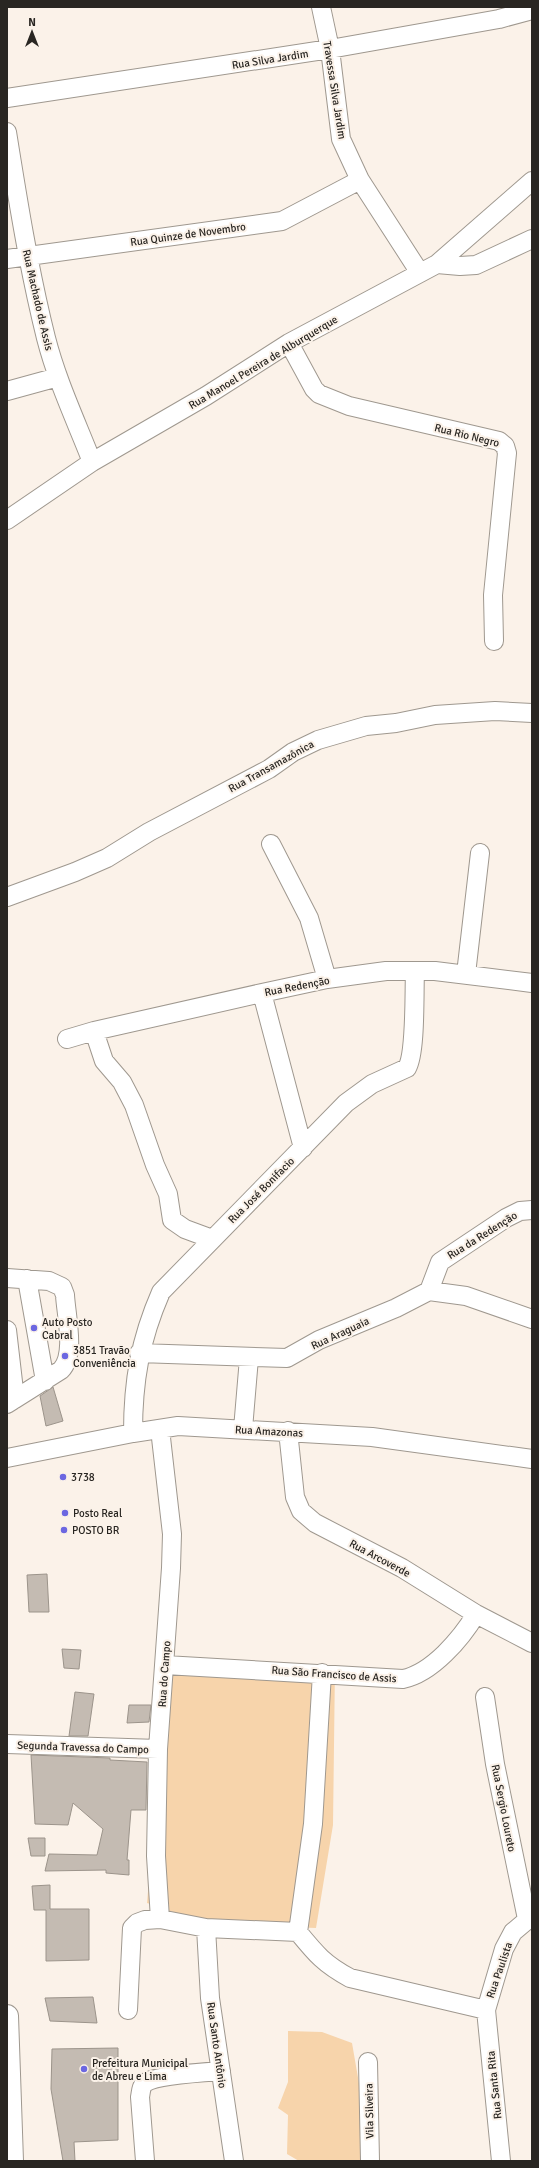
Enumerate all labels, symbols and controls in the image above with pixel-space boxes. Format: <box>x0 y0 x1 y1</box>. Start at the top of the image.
north arrow <box>12 12 52 52</box>
text: N <box>28 16 36 29</box>
street label: Travessa Silva Jardim <box>320 40 349 140</box>
street label: Rua Silva Jardim <box>231 47 309 72</box>
street label: Rua Quinze de Novembro <box>129 220 247 249</box>
street label: Rua Machado de Assis <box>20 248 56 352</box>
street label: Rua Manoel Pereira de Alburquerque <box>186 313 340 412</box>
street label: Rua Rio Negro <box>433 421 501 450</box>
street label: Rua Transamazônica <box>226 737 317 795</box>
street label: Rua Redenção <box>263 974 331 999</box>
street label: Rua José Bonifacio <box>226 1154 297 1226</box>
street label: Rua da Redenção <box>445 1209 520 1262</box>
street label: Rua Araguaia <box>309 1314 372 1353</box>
place label: Auto Posto Cabral <box>42 1316 93 1342</box>
marker: Auto Posto Cabral <box>29 1323 39 1333</box>
place label: 3851 Travão Conveniência <box>73 1344 136 1370</box>
marker: 3851 Travão Conveniência <box>60 1351 70 1361</box>
street label: Rua Amazonas <box>235 1423 304 1440</box>
place label: 3738 <box>71 1471 95 1484</box>
marker: 3738 <box>58 1472 68 1482</box>
place label: Posto Real <box>73 1507 122 1520</box>
marker: Posto Real <box>60 1508 70 1518</box>
place label: POSTO BR <box>72 1524 120 1537</box>
marker: POSTO BR <box>59 1525 69 1535</box>
street label: Rua Arcoverde <box>347 1537 413 1580</box>
street label: Rua do Campo <box>156 1640 173 1708</box>
street label: Rua São Francisco de Assis <box>271 1664 397 1685</box>
street label: Segunda Travessa do Campo <box>17 1739 149 1756</box>
street label: Rua Sergio Loureto <box>489 1763 518 1853</box>
street label: Rua Paulista <box>484 1940 515 2000</box>
street label: Rua Santo Antônio <box>204 2001 229 2089</box>
street label: Rua Santa Rita <box>484 2050 505 2120</box>
place label: Prefeitura Municipal de Abreu e Lima <box>92 2057 188 2083</box>
marker: Prefeitura Municipal de Abreu e Lima <box>79 2064 89 2074</box>
street label: Vila Silveira <box>363 2083 376 2139</box>

